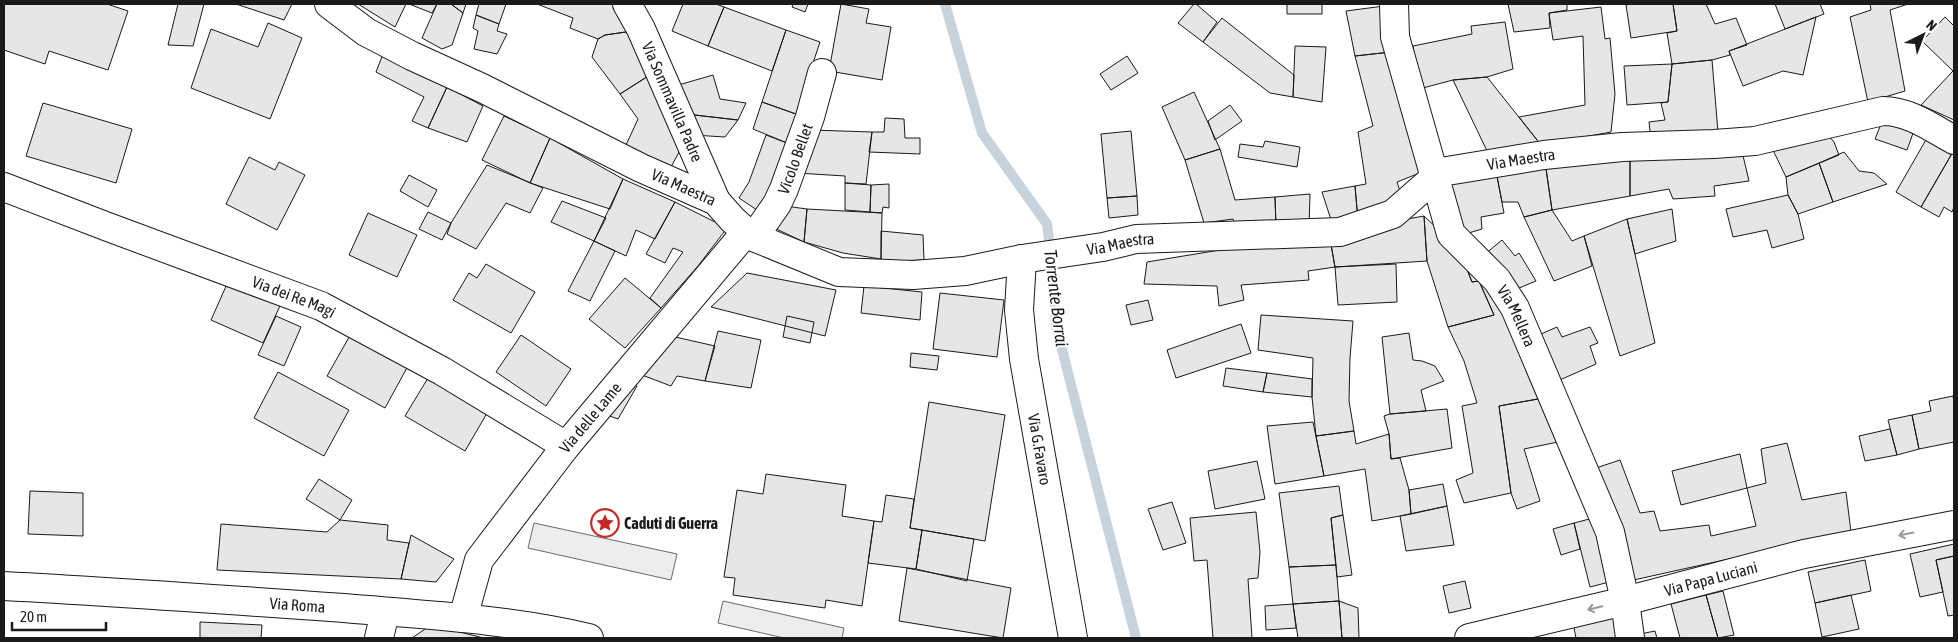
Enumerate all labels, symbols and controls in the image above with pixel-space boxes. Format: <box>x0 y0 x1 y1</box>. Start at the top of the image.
north arrow <box>1898 10 1948 60</box>
text: N <box>1923 17 1940 34</box>
street label: Via Sommavilla Padre <box>639 39 707 164</box>
street label: Vicolo Bellet <box>774 121 816 197</box>
street label: Via Maestra <box>1486 145 1556 173</box>
street label: Via Maestra <box>649 165 719 209</box>
street label: Via Maestra <box>1085 229 1155 258</box>
water label: Torrente Borrai <box>1040 248 1073 348</box>
street label: Via dei Re Magi <box>250 272 339 321</box>
street label: Via Mellera <box>1494 282 1539 349</box>
street label: Via delle Lame <box>555 379 625 456</box>
street label: Via G.Favaro <box>1025 412 1055 486</box>
place icon: Caduti di Guerra <box>590 508 620 538</box>
place label: Caduti di Guerra <box>624 514 718 532</box>
one-way arrow <box>1899 530 1915 539</box>
street label: Via Papa Luciani <box>1662 558 1759 599</box>
street label: Via Roma <box>269 594 326 616</box>
scale bar <box>12 600 106 632</box>
one-way arrow <box>1588 604 1604 613</box>
text: 20 m <box>20 608 47 625</box>

